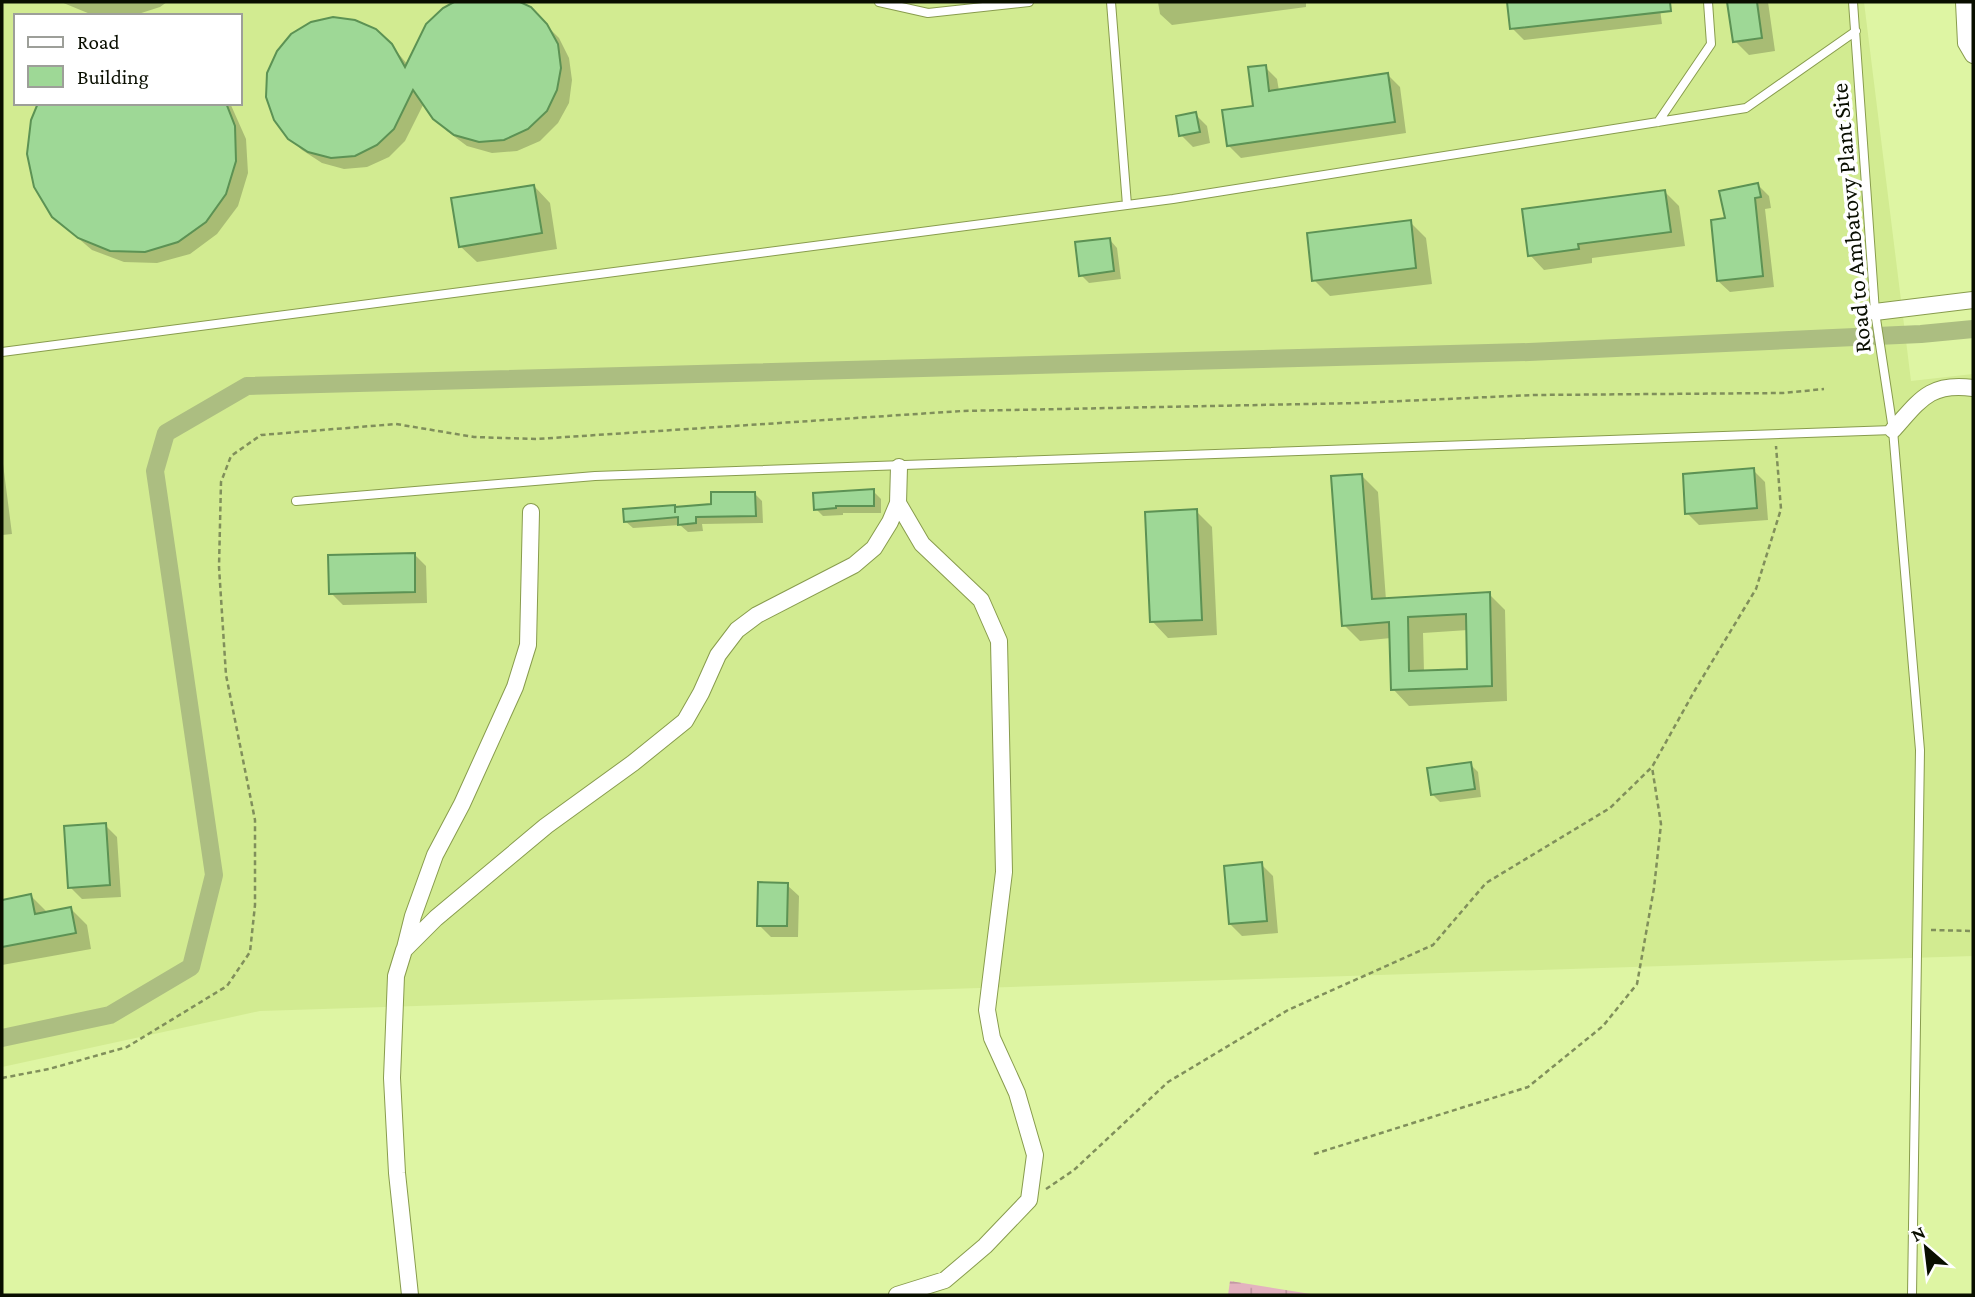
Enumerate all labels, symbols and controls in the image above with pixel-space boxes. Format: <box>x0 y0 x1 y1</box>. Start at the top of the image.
legend <box>14 14 242 105</box>
text: Road <box>77 30 120 54</box>
text: Building <box>77 65 149 89</box>
street label: Road to Ambatovy Plant Site <box>1825 82 1876 354</box>
north arrow <box>1891 1213 1961 1283</box>
text: N <box>1908 1221 1929 1246</box>

